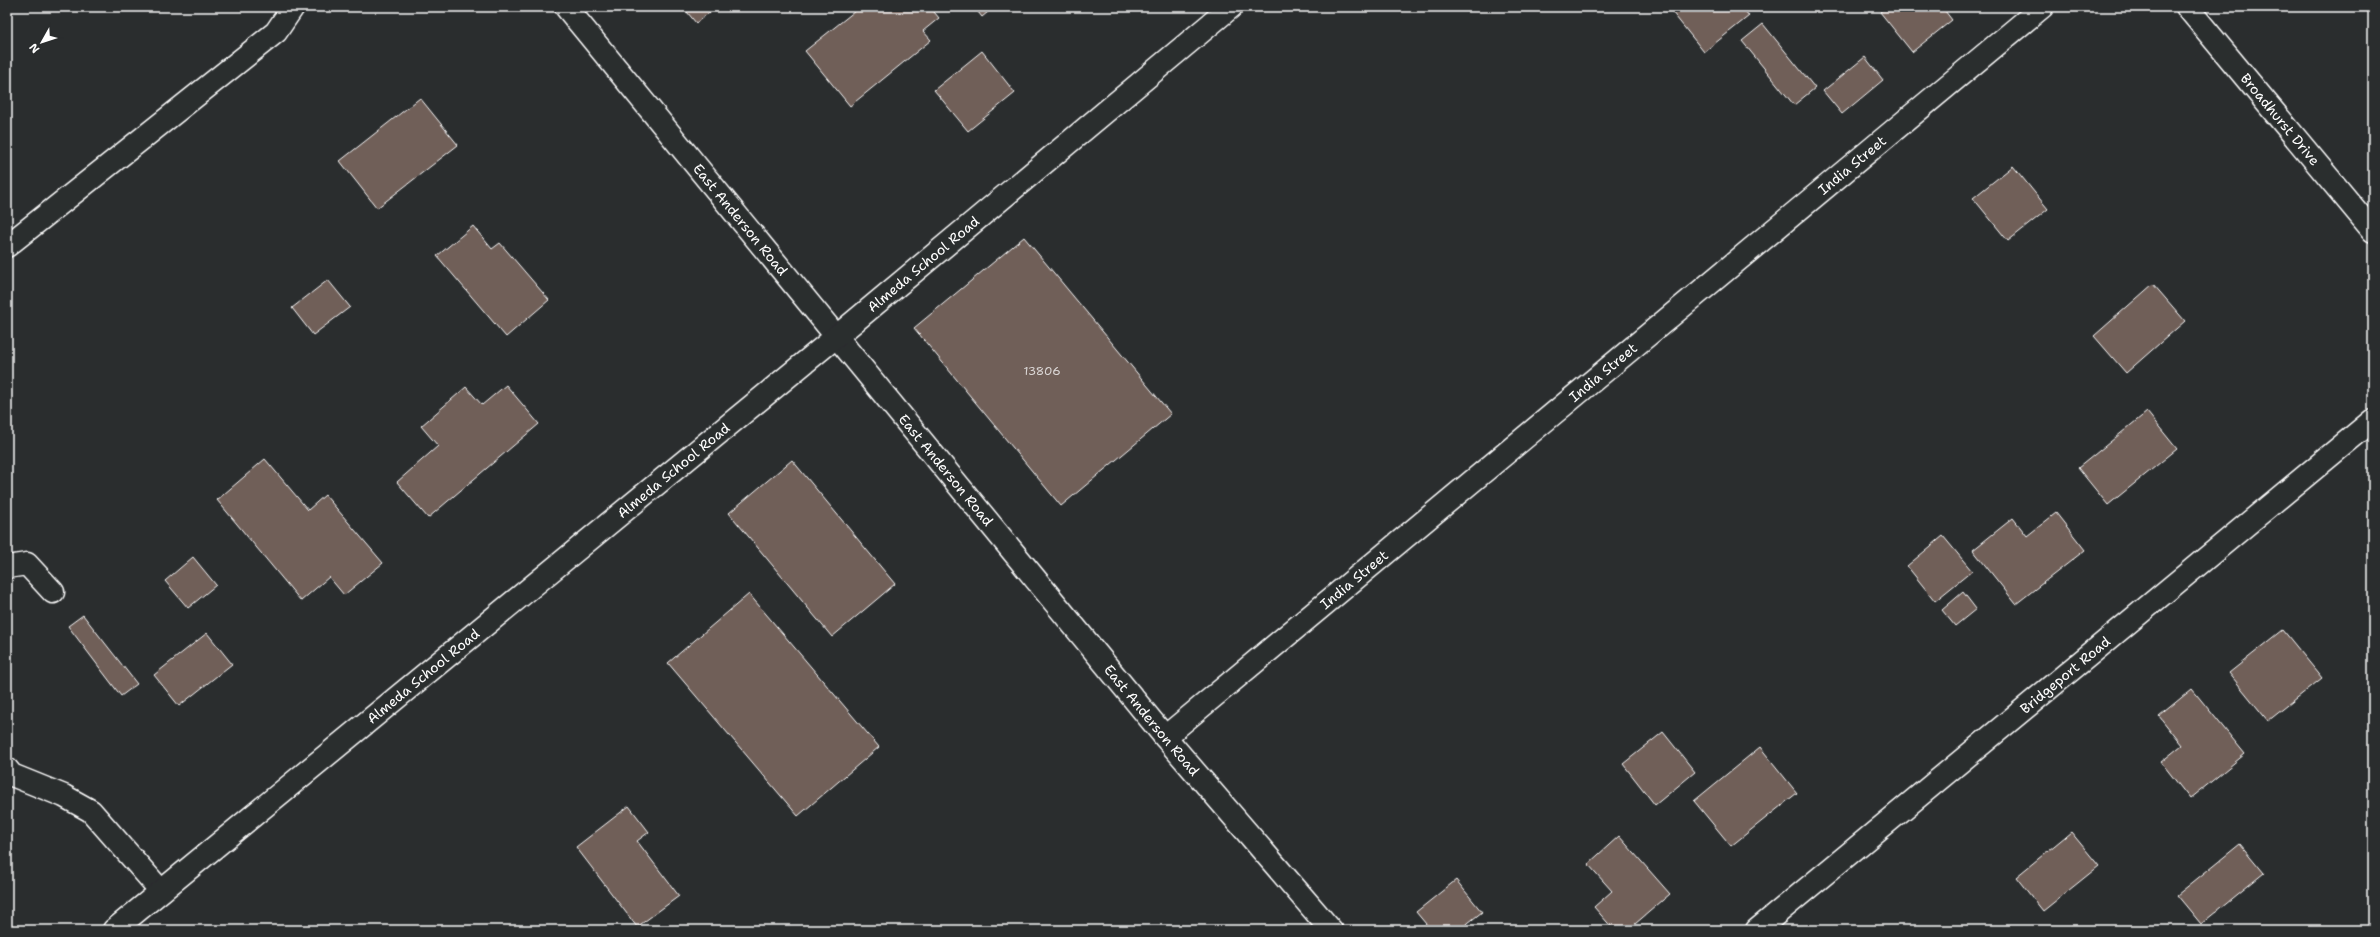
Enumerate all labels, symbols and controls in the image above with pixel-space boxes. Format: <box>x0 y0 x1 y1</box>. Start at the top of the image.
north arrow <box>22 22 62 62</box>
text: N <box>26 40 43 56</box>
street label: Broadhurst Drive <box>2237 70 2324 169</box>
street label: India Street <box>1814 132 1890 199</box>
street label: East Anderson Road <box>689 160 792 279</box>
street label: Almeda School Road <box>863 212 983 316</box>
street label: India Street <box>1565 339 1641 406</box>
house number: 13806 <box>1023 363 1061 379</box>
street label: East Anderson Road <box>895 410 997 530</box>
street label: Almeda School Road <box>613 419 734 522</box>
street label: India Street <box>1316 546 1392 613</box>
street label: Almeda School Road <box>363 624 483 728</box>
street label: Bridgeport Road <box>2016 632 2114 717</box>
street label: East Anderson Road <box>1100 661 1204 780</box>

